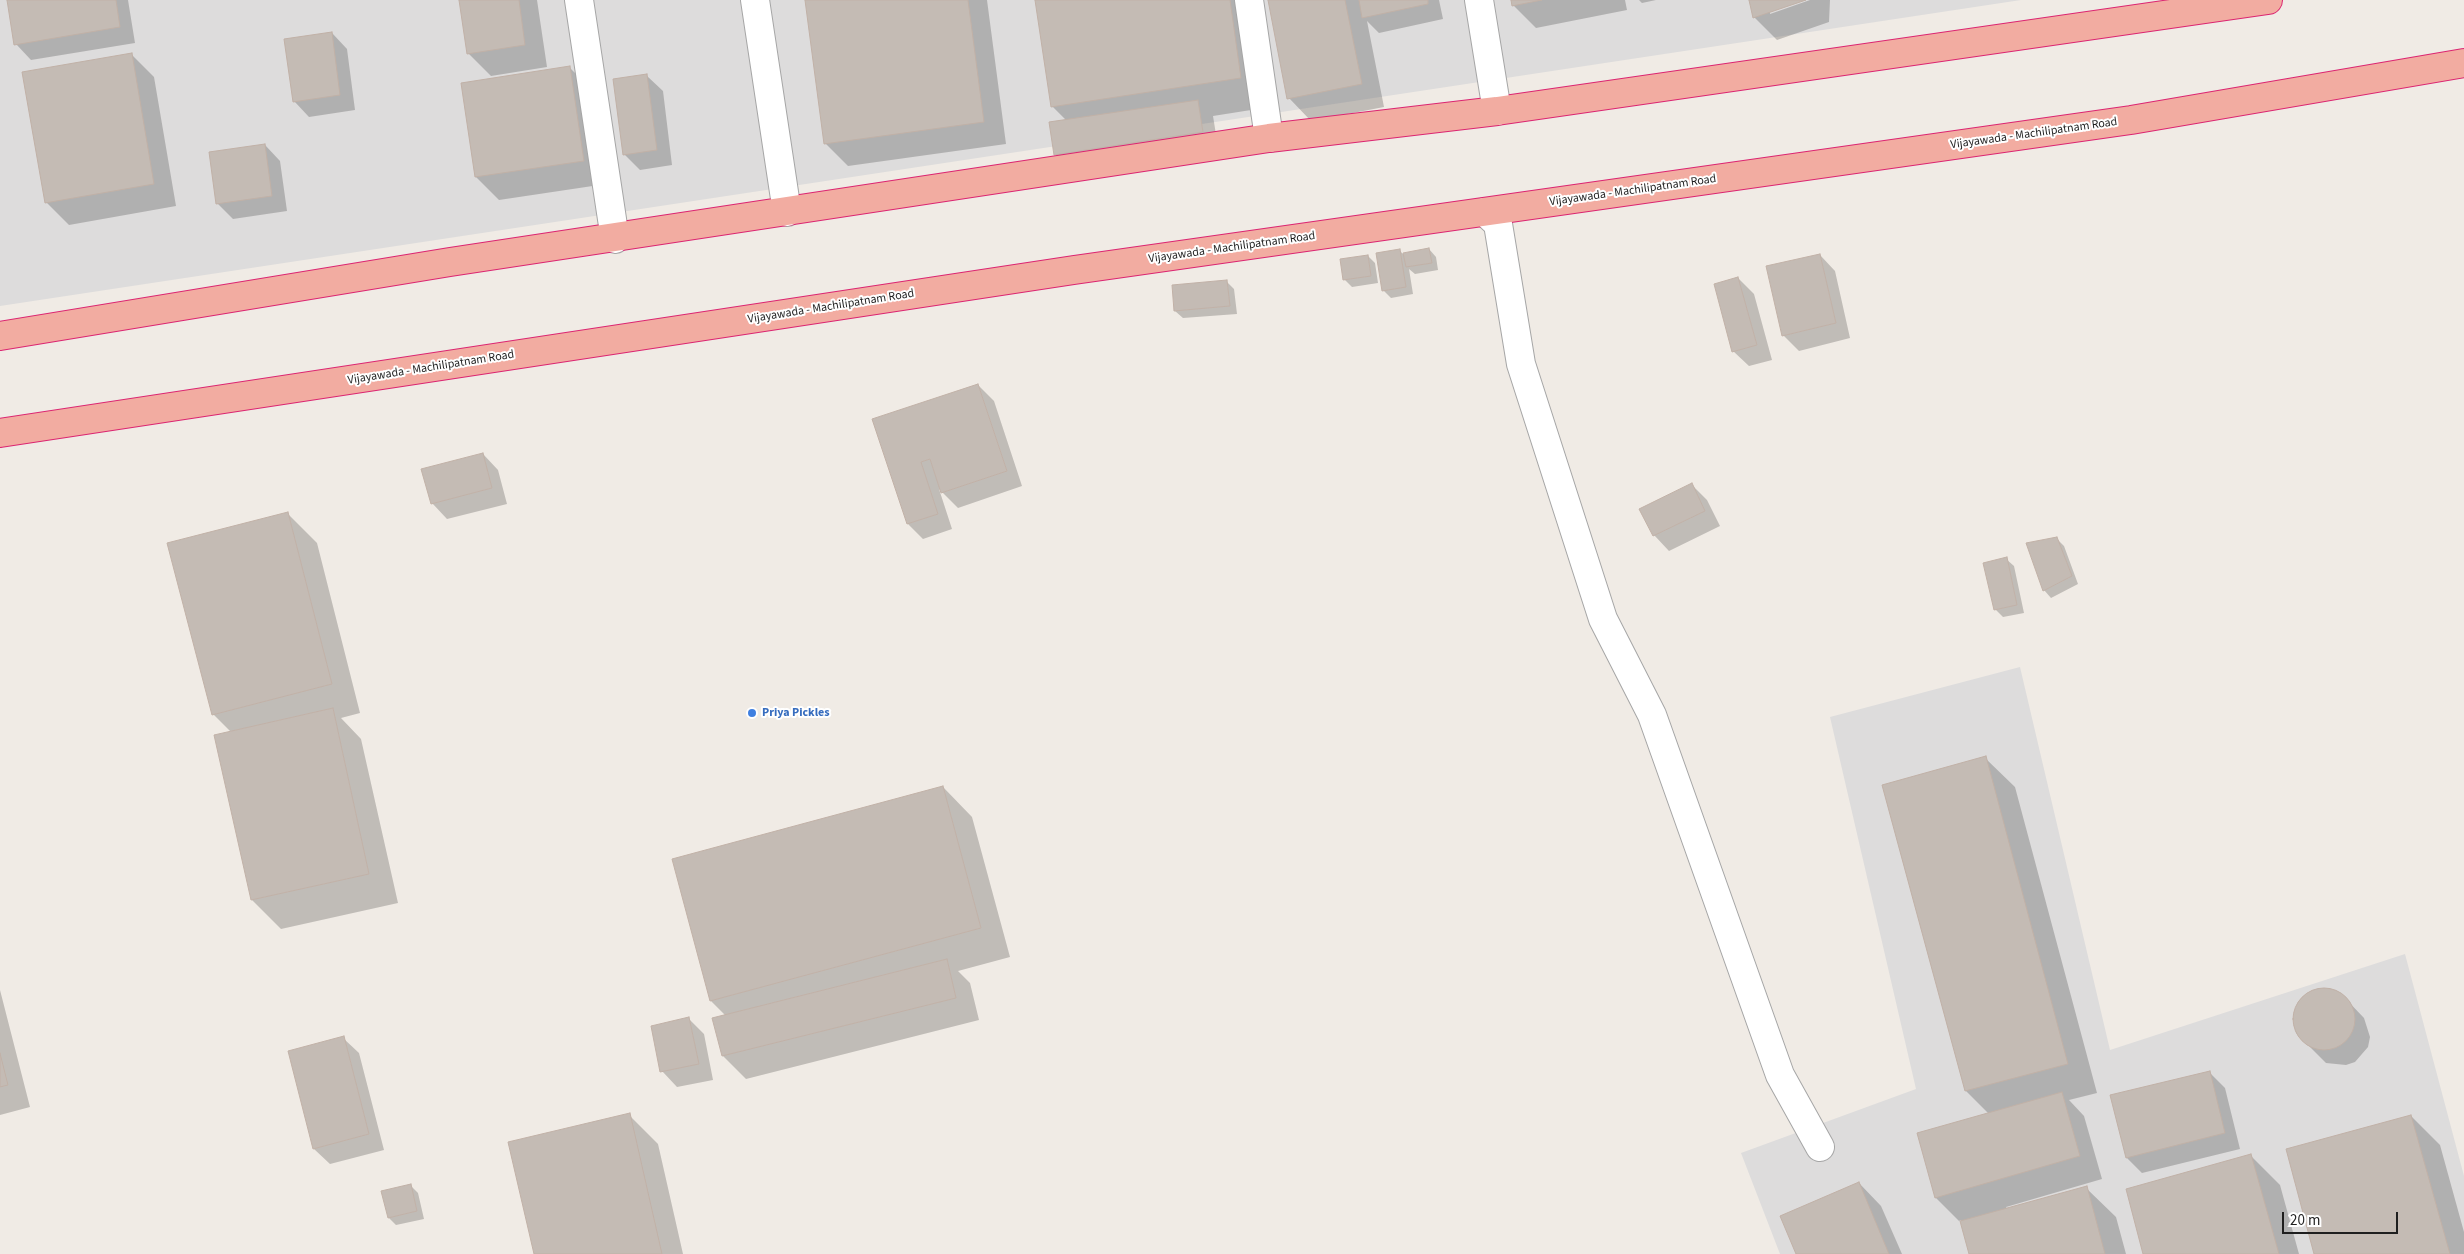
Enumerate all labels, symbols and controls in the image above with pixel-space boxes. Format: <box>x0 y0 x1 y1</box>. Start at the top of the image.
street label: Vijayawada - Machilipatnam Road <box>1950 115 2118 153</box>
street label: Vijayawada - Machilipatnam Road <box>1549 172 1717 210</box>
street label: Vijayawada - Machilipatnam Road <box>1148 229 1316 267</box>
street label: Vijayawada - Machilipatnam Road <box>747 287 915 327</box>
street label: Vijayawada - Machilipatnam Road <box>347 348 515 388</box>
place label: Priya Pickles <box>762 706 830 720</box>
marker: Priya Pickles <box>746 707 758 719</box>
scale bar <box>2284 1202 2400 1234</box>
text: 20 m <box>2290 1210 2320 1231</box>

